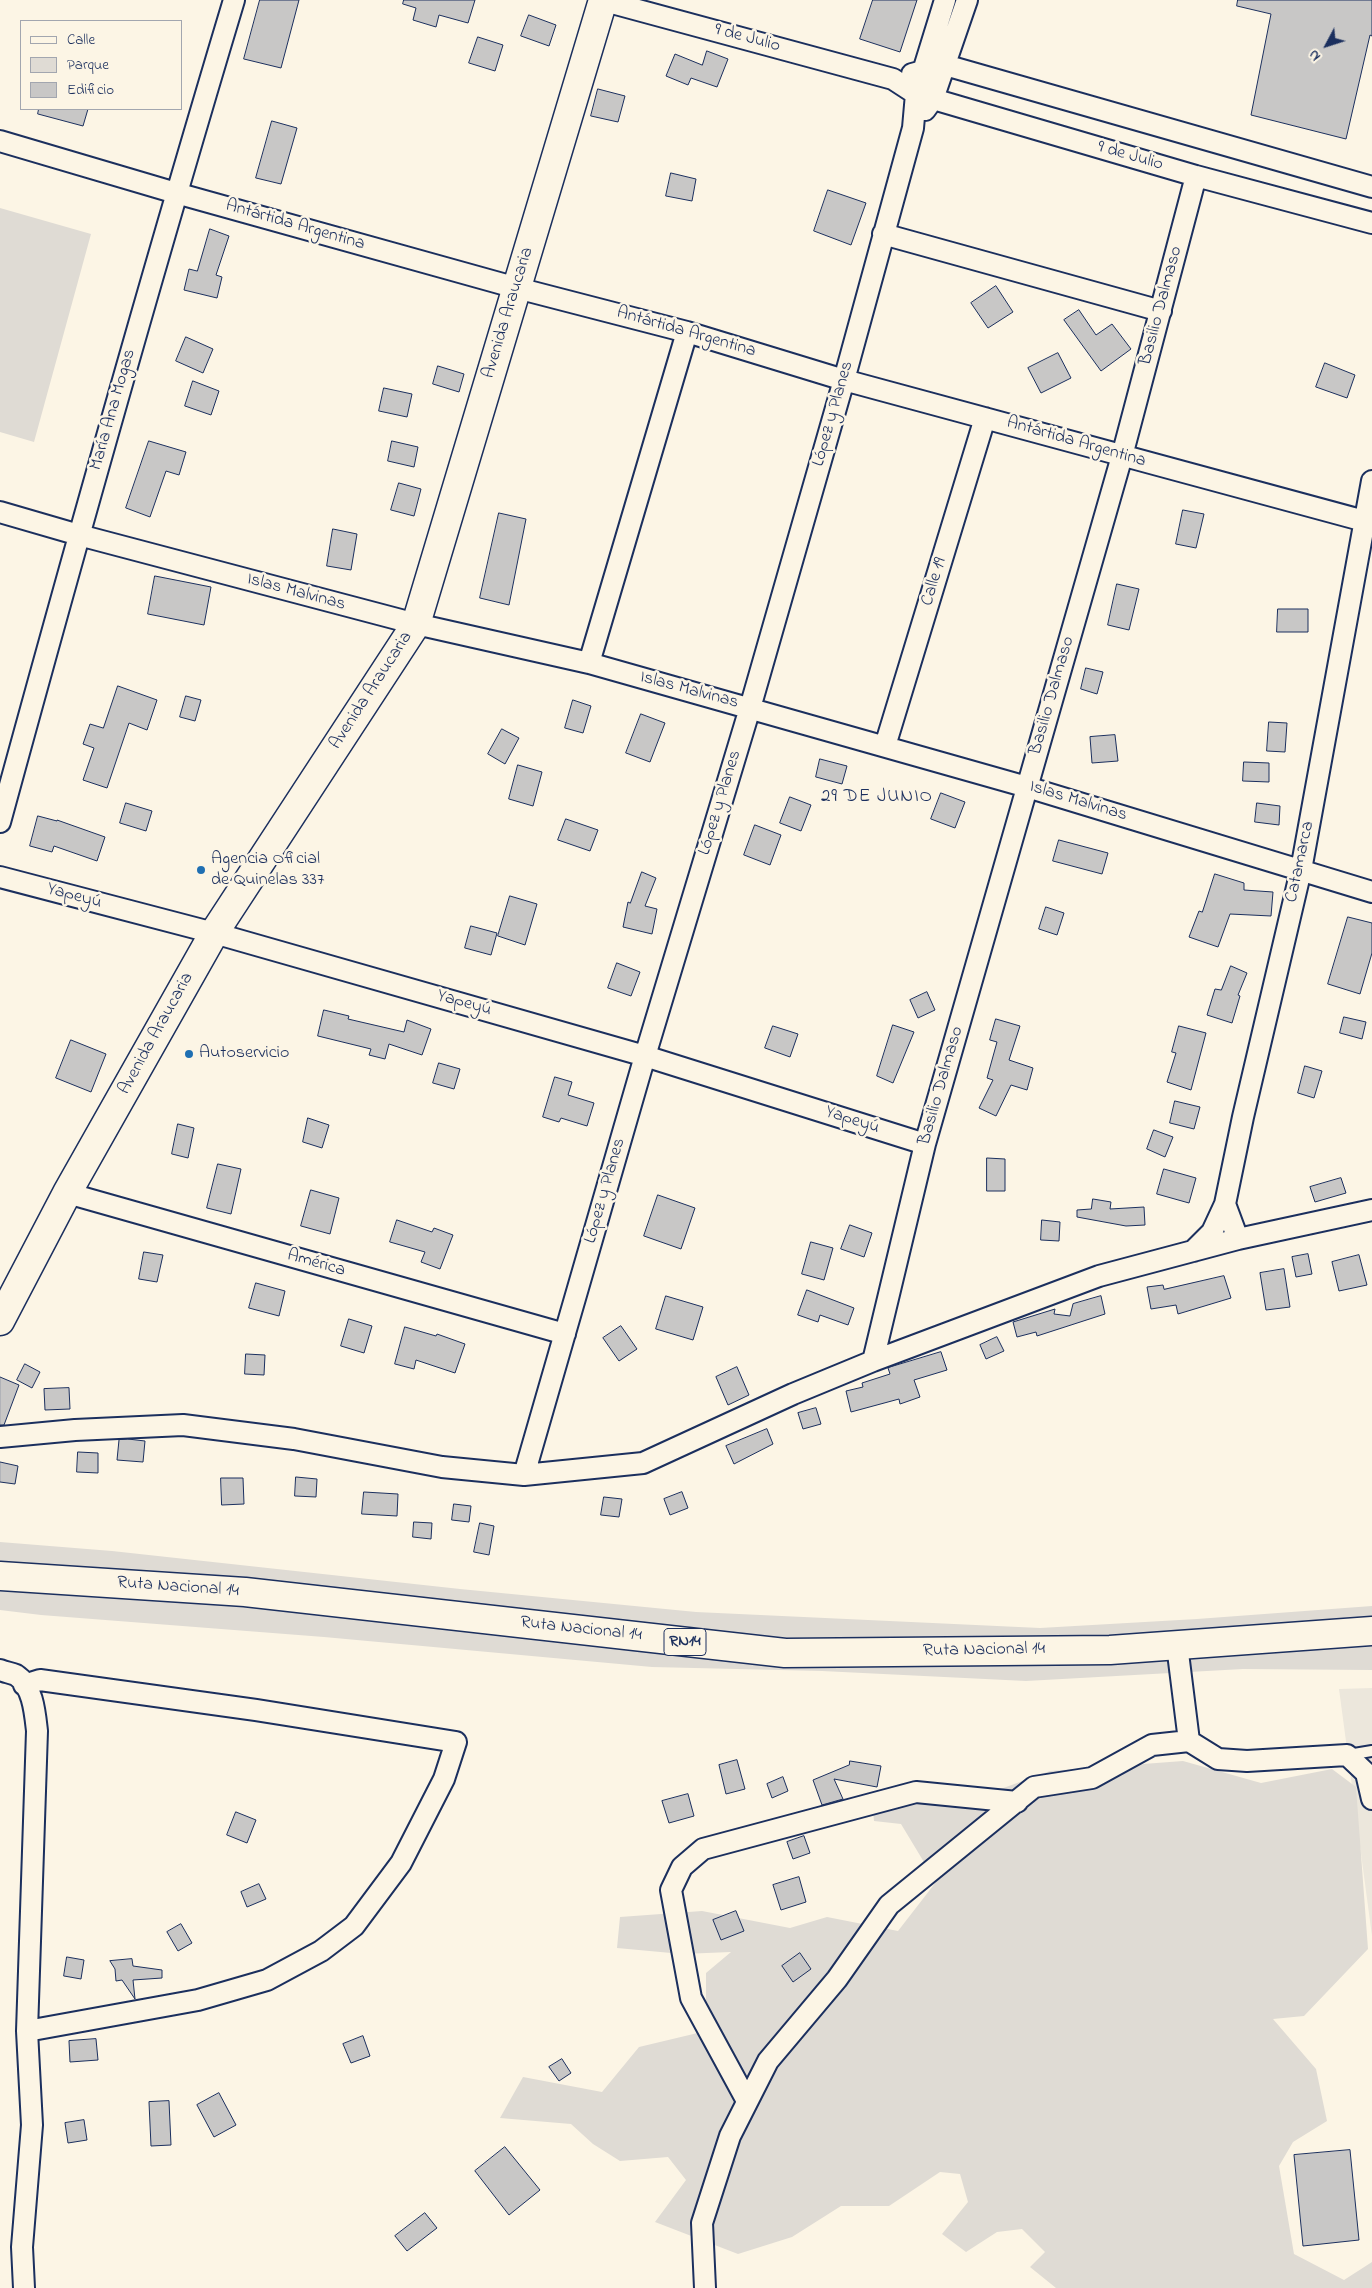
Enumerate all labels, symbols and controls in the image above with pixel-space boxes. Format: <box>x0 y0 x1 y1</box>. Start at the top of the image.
legend <box>20 20 182 110</box>
street label: 9 de Julio <box>712 20 782 58</box>
north arrow <box>1302 20 1352 70</box>
text: Calle <box>67 29 95 51</box>
text: N <box>1304 45 1326 65</box>
text: Parque <box>67 54 109 76</box>
text: Edificio <box>67 79 114 101</box>
street label: 9 de Julio <box>1095 137 1165 177</box>
street label: Antártida Argentina <box>223 196 367 256</box>
street label: Basilio Dalmaso <box>1136 244 1188 368</box>
street label: Avenida Araucaria <box>479 245 539 381</box>
street label: Antártida Argentina <box>614 303 758 363</box>
street label: María Ana Mogas <box>86 347 142 473</box>
street label: López y Planes <box>809 359 859 469</box>
street label: Antártida Argentina <box>1004 413 1148 473</box>
street label: Calle 19 <box>917 555 953 609</box>
street label: Islas Malvinas <box>244 569 348 617</box>
street label: Avenida Araucaria <box>326 628 418 754</box>
street label: Basilio Dalmaso <box>1026 634 1080 758</box>
street label: Islas Malvinas <box>637 667 741 715</box>
street label: López y Planes <box>695 748 747 858</box>
street label: Islas Malvinas <box>1026 777 1130 827</box>
district label: 29 DE JUNIO <box>820 787 934 809</box>
street label: Catamarca <box>1282 819 1320 905</box>
place label: Agencia Oficial de Quinelas 337 <box>211 849 324 892</box>
marker: Agencia Oficial de Quinelas 337 <box>195 864 207 876</box>
street label: Yapeyú <box>44 879 104 915</box>
street label: Avenida Araucaria <box>115 969 199 1099</box>
street label: Yapeyú <box>434 986 494 1022</box>
street label: Basilio Dalmaso <box>915 1024 969 1148</box>
place label: Autoservicio <box>199 1043 289 1065</box>
marker: Autoservicio <box>183 1048 195 1060</box>
street label: Yapeyú <box>822 1102 882 1140</box>
street label: López y Planes <box>581 1136 631 1246</box>
street label: América <box>284 1245 348 1283</box>
street label: Ruta Nacional 14 <box>116 1573 240 1603</box>
street label: Ruta Nacional 14 <box>519 1613 643 1647</box>
road number: RN14 <box>664 1628 706 1655</box>
street label: Ruta Nacional 14 <box>923 1639 1045 1663</box>

